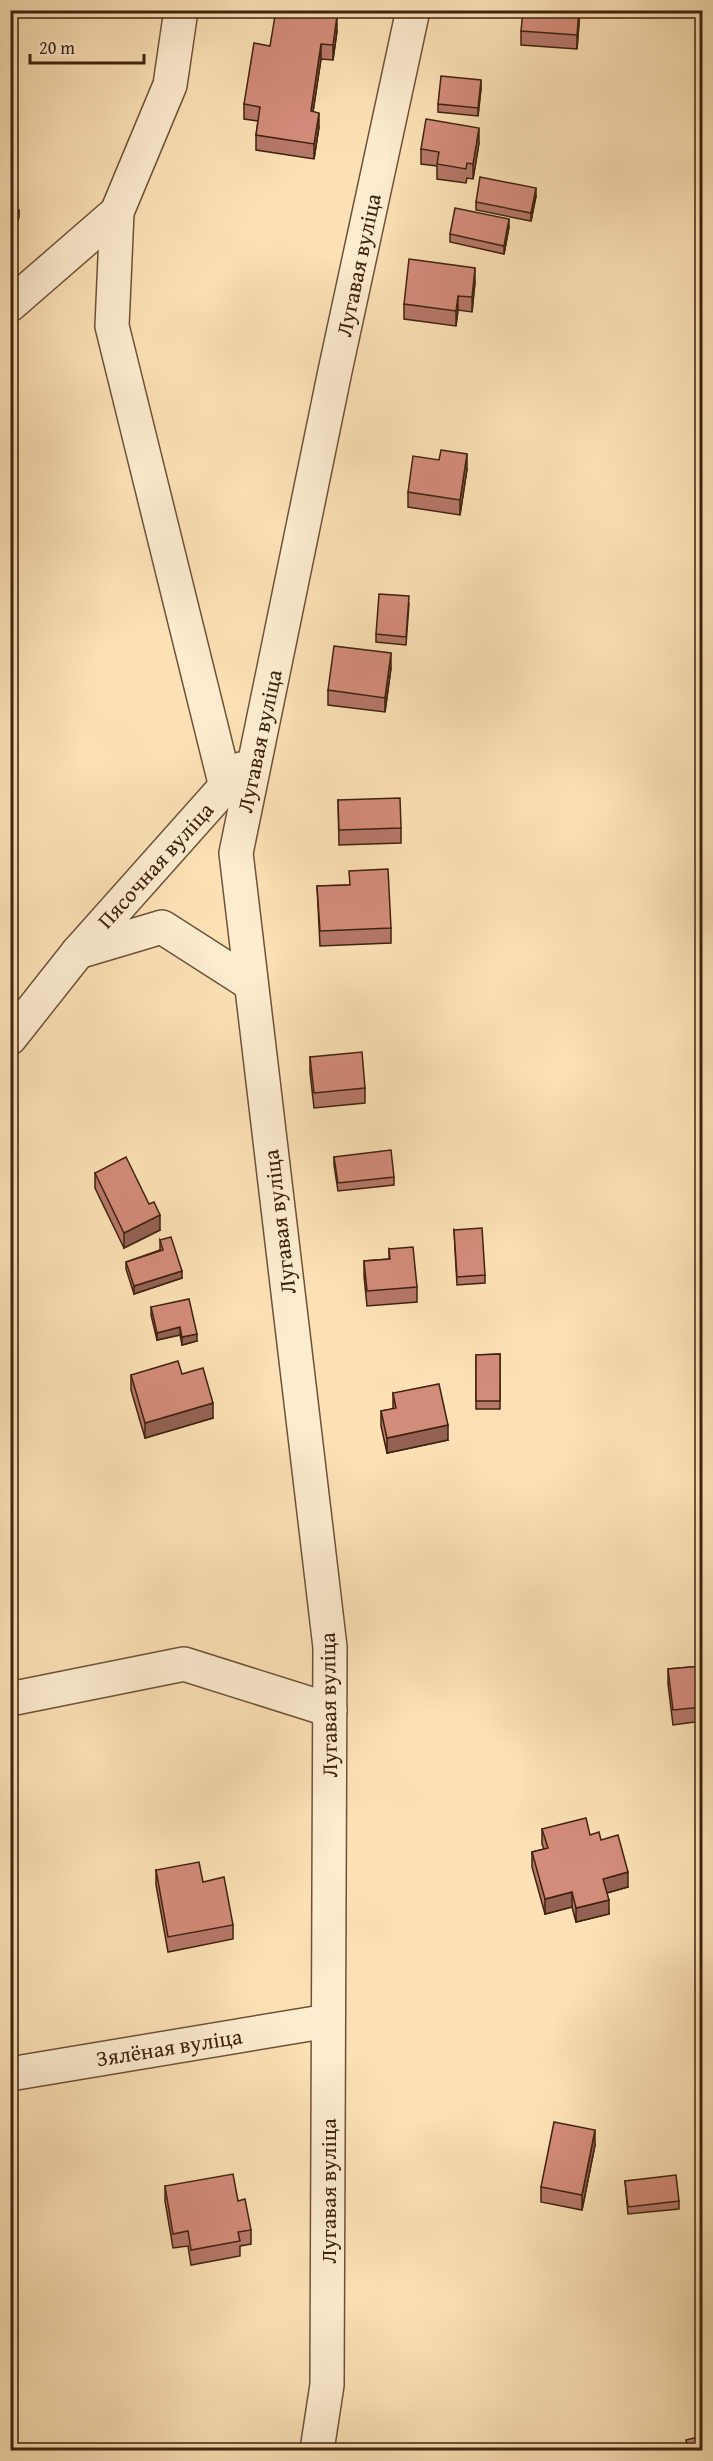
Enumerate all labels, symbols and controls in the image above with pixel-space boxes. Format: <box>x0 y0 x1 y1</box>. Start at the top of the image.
scale bar <box>30 27 144 65</box>
text: 20 m <box>39 34 75 61</box>
street label: Лугавая вуліца <box>327 190 389 339</box>
street label: Лугавая вуліца <box>228 666 290 815</box>
street label: Пясочная вуліца <box>89 794 221 935</box>
street label: Лугавая вуліца <box>254 1147 304 1296</box>
street label: Лугавая вуліца <box>311 1632 345 1778</box>
street label: Зялёная вуліца <box>94 2020 245 2074</box>
street label: Лугавая вуліца <box>312 2118 344 2264</box>

